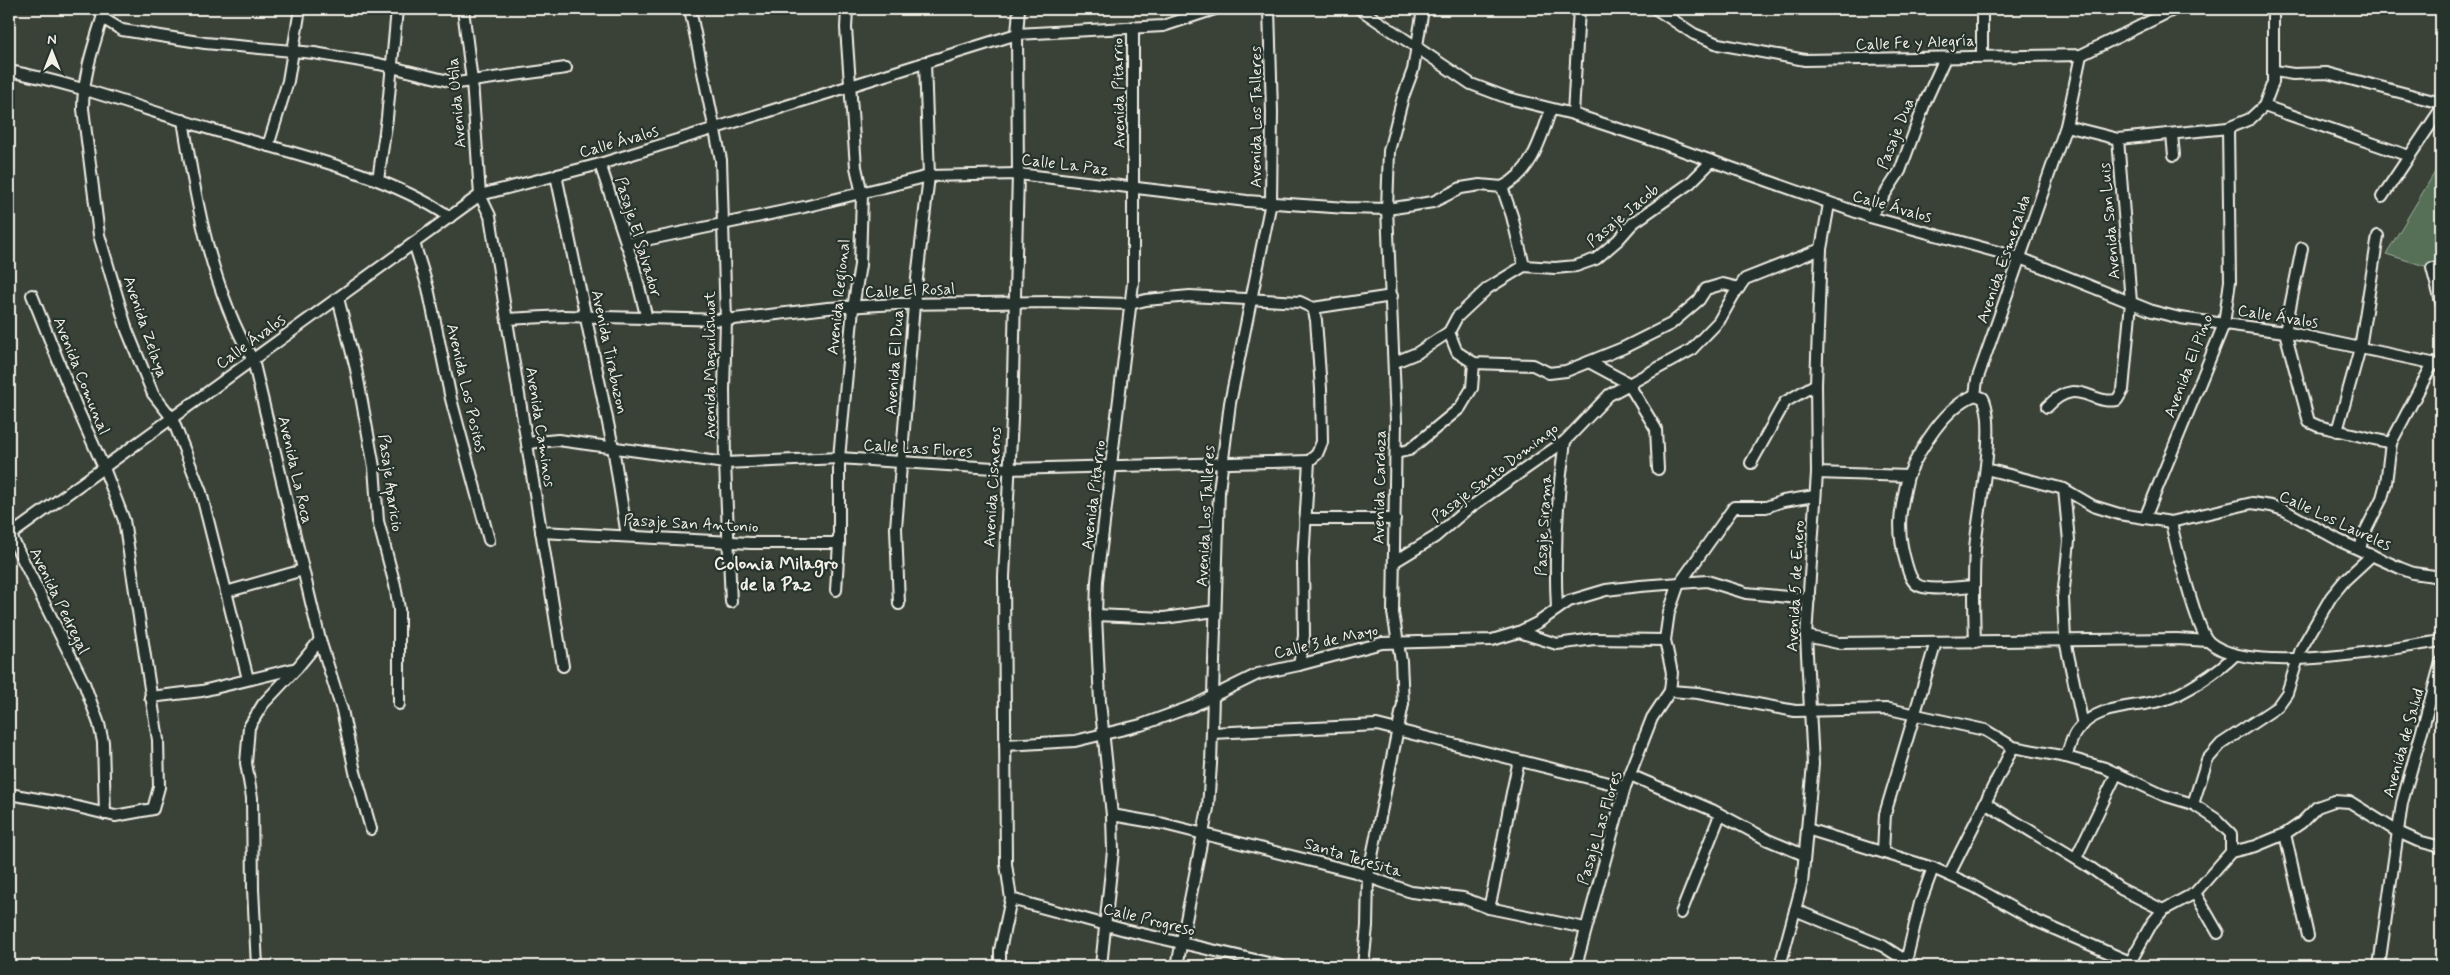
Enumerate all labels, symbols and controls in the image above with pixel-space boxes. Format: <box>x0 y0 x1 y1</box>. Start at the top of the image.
north arrow <box>28 28 78 78</box>
street label: Calle Fe y Alegría <box>1855 30 1975 56</box>
text: N <box>47 31 57 49</box>
street label: Avenida Pitarrio <box>1108 38 1130 148</box>
street label: Avenida Los Talleres <box>1246 46 1267 188</box>
street label: Avenida Utila <box>443 57 471 149</box>
street label: Pasaje Dua <box>1872 95 1920 173</box>
street label: Calle Ávalos <box>577 121 661 163</box>
street label: Calle La Paz <box>1020 149 1110 181</box>
street label: Avenida San Luis <box>2094 162 2126 280</box>
street label: Pasaje El Salvador <box>610 174 666 300</box>
street label: Pasaje Jacob <box>1582 179 1664 252</box>
street label: Calle Ávalos <box>1850 186 1934 228</box>
street label: Avenida Esmeralda <box>1972 192 2036 326</box>
street label: Avenida Regional <box>822 238 857 356</box>
street label: Avenida Zelaya <box>118 273 172 381</box>
street label: Calle El Rosal <box>865 279 955 303</box>
street label: Avenida Tirabuzon <box>586 288 632 416</box>
street label: Avenida Maquilishuat <box>700 290 721 439</box>
street label: Calle Ávalos <box>2236 300 2320 334</box>
street label: Avenida El Dua <box>881 309 909 415</box>
street label: Calle Ávalos <box>212 310 290 374</box>
street label: Avenida El Pino <box>2160 311 2218 421</box>
street label: Avenida Comunal <box>48 314 114 438</box>
street label: Avenida Los Positos <box>441 322 491 454</box>
street label: Avenida Caminos <box>520 365 560 489</box>
street label: Avenida La Roca <box>272 414 318 526</box>
street label: Pasaje Santo Domingo <box>1427 418 1563 528</box>
street label: Avenida Cisneros <box>979 426 1007 548</box>
street label: Avenida Cardoza <box>1369 430 1391 544</box>
street label: Pasaje Aparicio <box>372 433 407 533</box>
street label: Calle Las Flores <box>863 435 973 463</box>
street label: Avenida Pitarrio <box>1077 439 1111 551</box>
street label: Avenida Los Talleres <box>1192 445 1220 587</box>
street label: Pasaje Sirama <box>1531 473 1557 576</box>
street label: Calle Los Laureles <box>2276 486 2394 556</box>
street label: Pasaje San Antonio <box>623 510 759 538</box>
street label: Avenida 5 de Enero <box>1782 520 1810 652</box>
street label: Avenida Pedregal <box>24 544 94 658</box>
district label: Colonia Milagro de la Paz <box>714 552 839 597</box>
street label: Calle 3 de Mayo <box>1272 620 1380 664</box>
street label: Avenida de Salud <box>2378 686 2430 800</box>
street label: Pasaje Las Flores <box>1573 769 1627 887</box>
street label: Santa Teresita <box>1301 833 1405 883</box>
street label: Calle Progreso <box>1101 898 1197 942</box>

